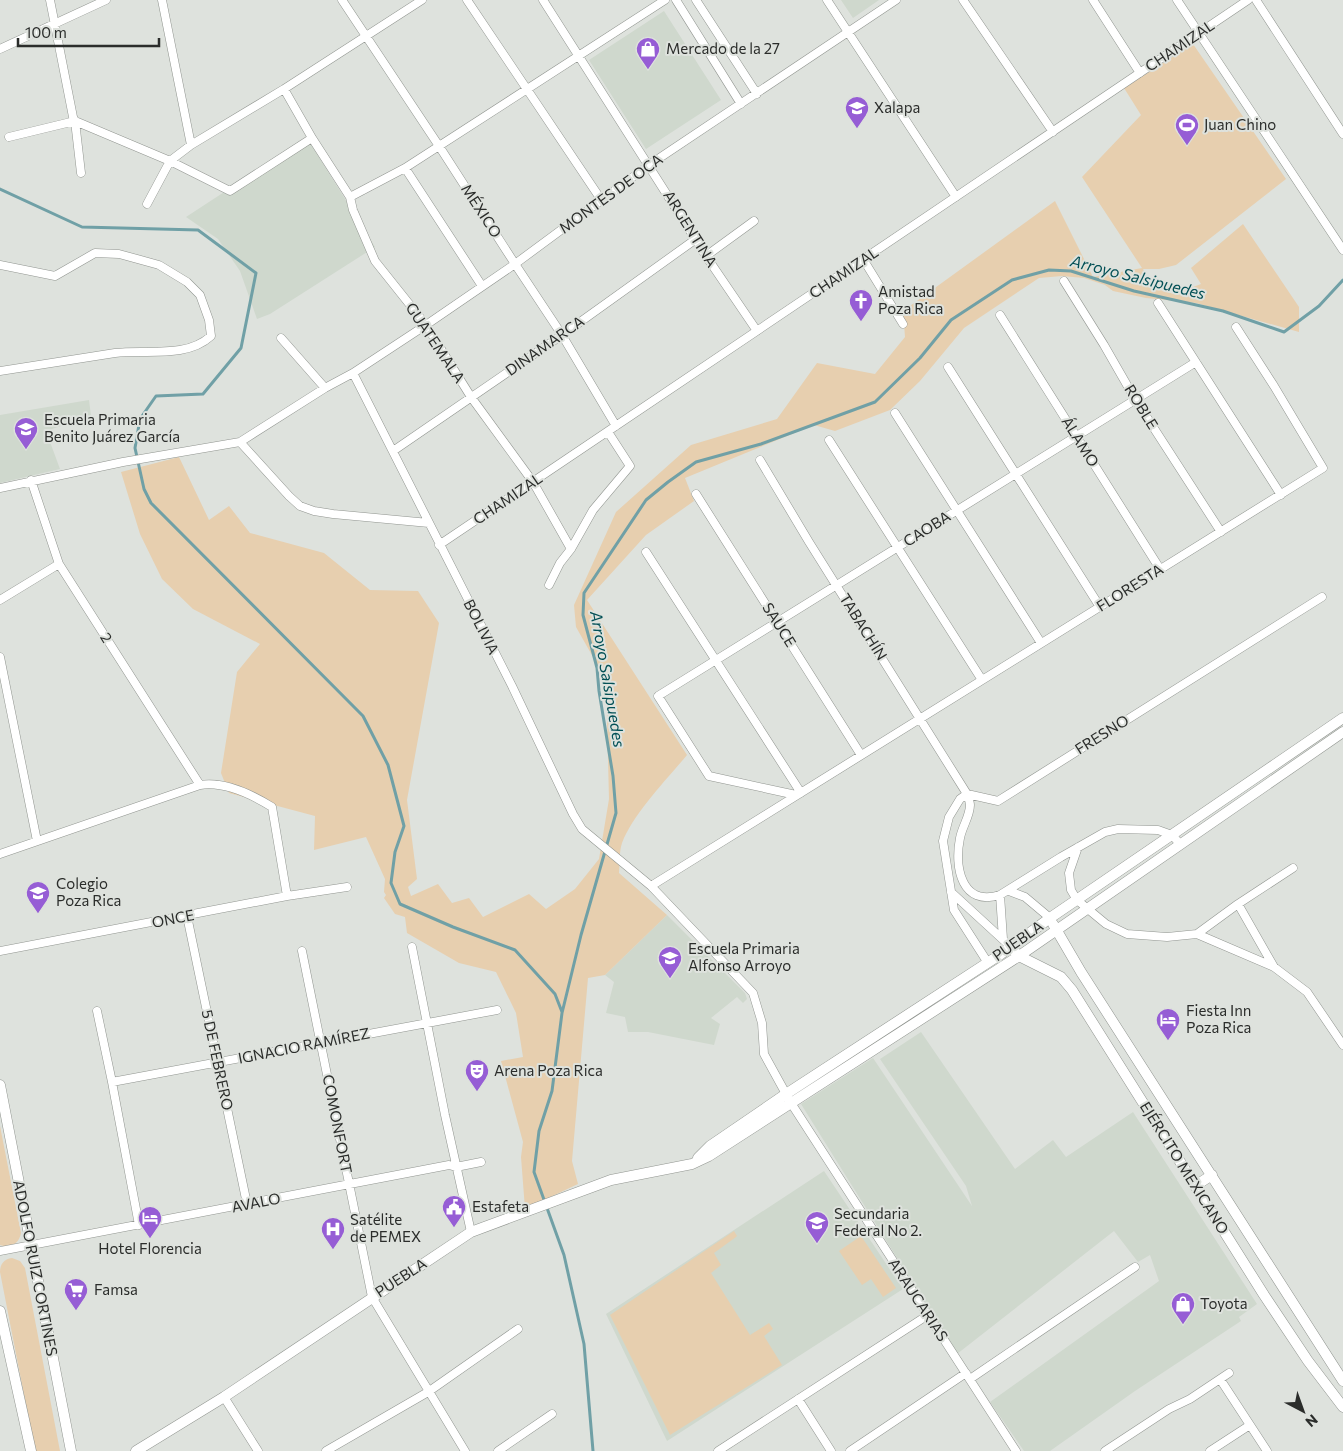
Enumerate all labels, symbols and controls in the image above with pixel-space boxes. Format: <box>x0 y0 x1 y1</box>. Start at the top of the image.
scale bar <box>18 15 159 47</box>
street label: CHAMIZAL <box>1141 15 1218 75</box>
text: 100 m <box>25 23 67 41</box>
shop icon: Mercado de la 27 <box>635 36 661 70</box>
place label: Mercado de la 27 <box>666 39 780 57</box>
school or university icon: Xalapa <box>844 95 870 129</box>
place label: Xalapa <box>874 98 920 116</box>
sports icon: Juan Chino <box>1174 112 1200 146</box>
place label: Juan Chino <box>1204 115 1276 133</box>
street label: MONTES DE OCA <box>555 150 666 237</box>
street label: MÉXICO <box>458 180 507 241</box>
street label: ARGENTINA <box>660 187 721 270</box>
street label: CHAMIZAL <box>805 242 882 302</box>
water label: Arroyo Salsipuedes <box>1068 250 1208 302</box>
place label: Amistad Poza Rica <box>878 282 943 317</box>
church icon: Amistad Poza Rica <box>848 288 874 322</box>
street label: GUATEMALA <box>402 299 469 386</box>
street label: DINAMARCA <box>502 311 587 379</box>
street label: ROBLE <box>1121 381 1163 432</box>
place label: Escuela Primaria Benito Juárez García <box>44 410 180 445</box>
street label: ÁLAMO <box>1058 413 1104 470</box>
school or university icon: Escuela Primaria Benito Juárez García <box>13 416 39 450</box>
street label: CHAMIZAL <box>469 468 546 528</box>
street label: CAOBA <box>899 507 953 550</box>
street label: FLORESTA <box>1093 560 1166 615</box>
street label: TABACHÍN <box>836 589 892 663</box>
street label: BOLIVIA <box>460 596 503 657</box>
street label: SAUCE <box>759 599 800 650</box>
water label: Arroyo Salsipuedes <box>587 608 630 749</box>
street label: 2 <box>97 629 117 646</box>
street label: FRESNO <box>1071 711 1132 758</box>
place label: Colegio Poza Rica <box>56 874 121 909</box>
school or university icon: Colegio Poza Rica <box>25 880 51 914</box>
street label: ONCE <box>150 905 196 931</box>
street label: PUEBLA <box>989 916 1046 964</box>
place label: Escuela Primaria Alfonso Arroyo <box>688 939 800 974</box>
school or university icon: Escuela Primaria Alfonso Arroyo <box>657 945 683 979</box>
place label: Fiesta Inn Poza Rica <box>1186 1001 1251 1036</box>
hotel icon: Fiesta Inn Poza Rica <box>1155 1007 1181 1041</box>
street label: 5 DE FEBRERO <box>199 1008 237 1112</box>
street label: IGNACIO RAMÍREZ <box>236 1022 371 1067</box>
theatre icon: Arena Poza Rica <box>464 1058 490 1092</box>
place label: Arena Poza Rica <box>494 1061 603 1079</box>
street label: COMONFORT <box>320 1073 356 1175</box>
street label: EJÉRCITO MEXICANO <box>1137 1097 1234 1237</box>
street label: ADOLFO RUIZ CORTINES <box>10 1178 62 1358</box>
street label: AVALO <box>230 1188 282 1216</box>
public building icon: Estafeta <box>441 1194 467 1228</box>
place label: Estafeta <box>472 1197 529 1215</box>
place label: Secundaria Federal No 2. <box>834 1204 922 1239</box>
hotel icon: Hotel Florencia <box>137 1205 163 1239</box>
place label: Satélite de PEMEX <box>350 1210 421 1245</box>
school or university icon: Secundaria Federal No 2. <box>804 1210 830 1244</box>
hospital icon: Satélite de PEMEX <box>320 1216 346 1250</box>
place label: Hotel Florencia <box>98 1239 202 1257</box>
street label: PUEBLA <box>371 1254 430 1300</box>
street label: ARAUCARIAS <box>885 1255 952 1344</box>
supermarket icon: Famsa <box>63 1277 89 1311</box>
place label: Famsa <box>94 1280 138 1298</box>
shop icon: Toyota <box>1170 1291 1196 1325</box>
place label: Toyota <box>1200 1294 1248 1312</box>
north arrow <box>1278 1386 1328 1436</box>
text: N <box>1302 1411 1321 1431</box>

